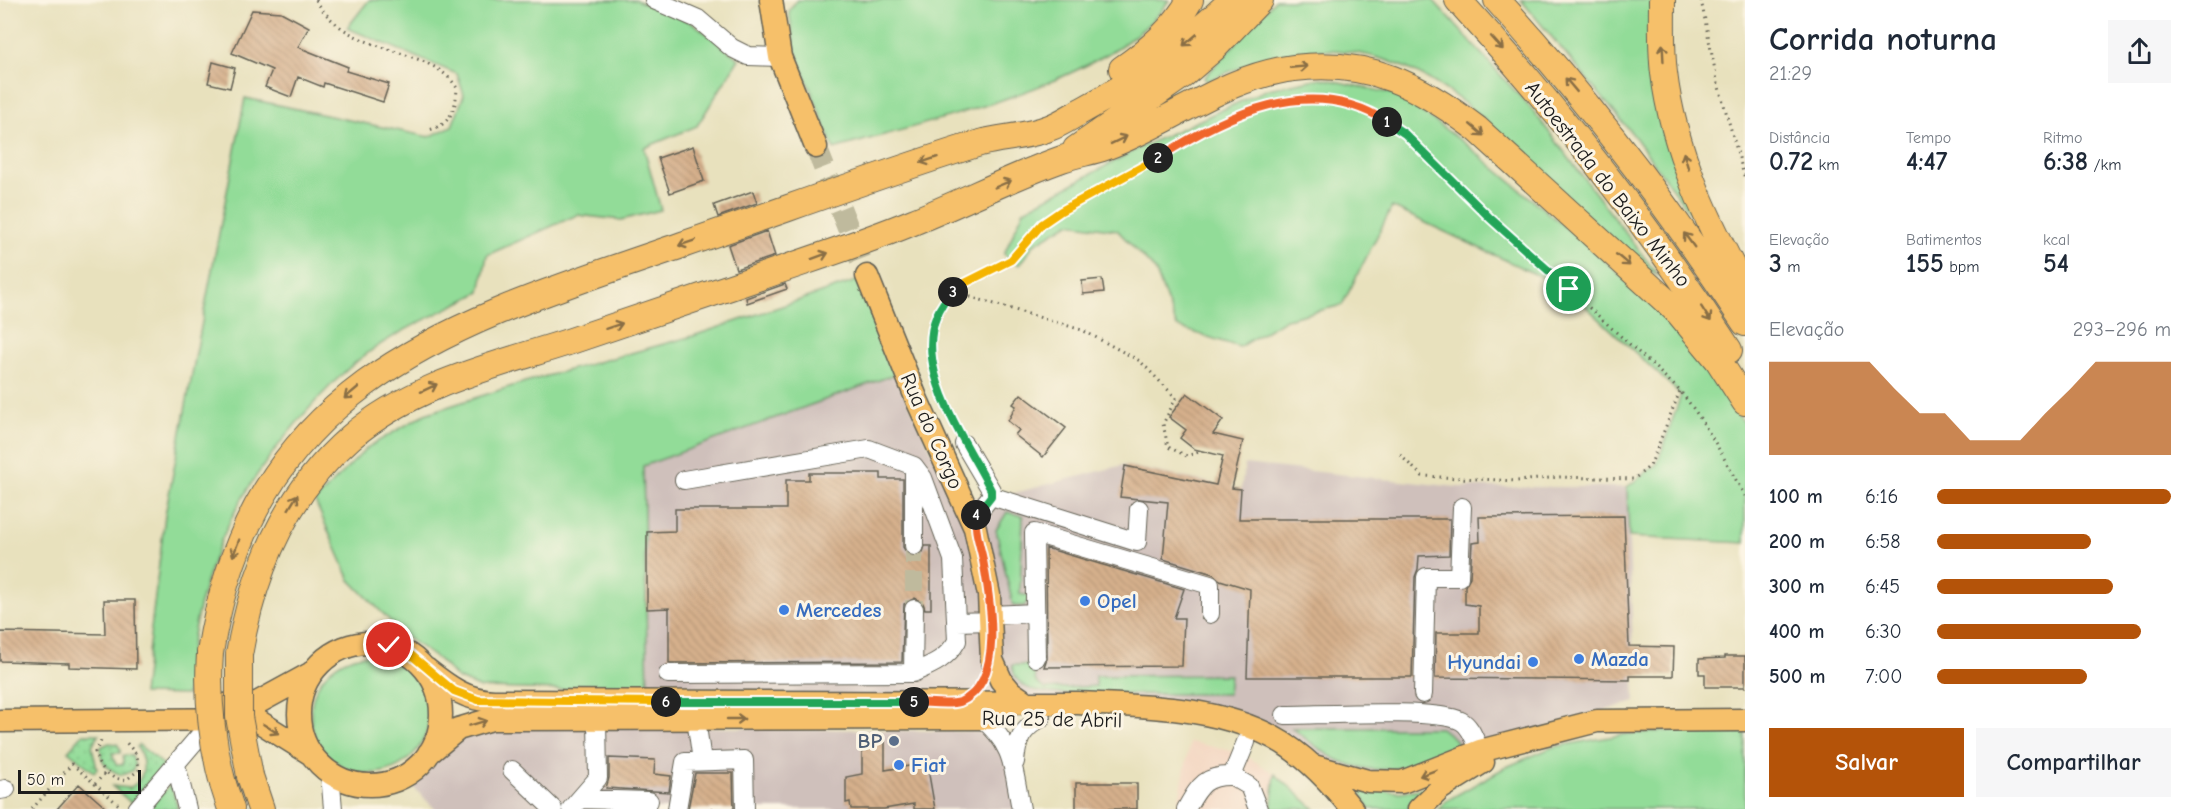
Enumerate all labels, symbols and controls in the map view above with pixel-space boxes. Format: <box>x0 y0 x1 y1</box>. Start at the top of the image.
text: Corrida noturna <box>1769 20 1997 58</box>
button: share <box>2108 20 2171 83</box>
one-way arrow <box>1182 33 1198 46</box>
one-way arrow <box>1490 36 1504 51</box>
one-way arrow <box>1658 44 1669 64</box>
one-way arrow <box>1289 62 1309 73</box>
text: 21:29 <box>1769 62 1812 85</box>
street label: Autoestrada do Baixo Minho <box>1520 76 1696 292</box>
one-way arrow <box>1564 77 1577 93</box>
pin: 1 <box>1372 107 1402 137</box>
text: 1 <box>1384 113 1390 131</box>
one-way arrow <box>1469 123 1485 136</box>
text: Distância <box>1769 129 1830 147</box>
text: Tempo <box>1906 129 1951 147</box>
text: Ritmo <box>2043 129 2082 147</box>
one-way arrow <box>1110 134 1128 145</box>
pin: 2 <box>1143 143 1173 173</box>
text: 0.72 <box>1769 147 1813 177</box>
text: 4:47 <box>1906 147 1947 177</box>
text: 6:38 <box>2043 147 2088 177</box>
text: 2 <box>1154 149 1162 167</box>
one-way arrow <box>1680 152 1691 171</box>
one-way arrow <box>920 156 939 167</box>
text: km <box>1813 156 1840 174</box>
text: /km <box>2088 156 2121 174</box>
one-way arrow <box>994 178 1012 189</box>
text: Elevação <box>1769 231 1829 249</box>
text: Batimentos <box>1906 231 1982 249</box>
text: kcal <box>2043 231 2070 249</box>
one-way arrow <box>1683 232 1695 249</box>
one-way arrow <box>678 239 697 250</box>
text: 3 <box>1769 249 1782 279</box>
text: 155 <box>1906 249 1944 279</box>
text: 54 <box>2043 249 2069 279</box>
one-way arrow <box>810 250 829 261</box>
one-way arrow <box>1615 253 1631 266</box>
text: m <box>1782 258 1800 276</box>
text: bpm <box>1944 258 1979 276</box>
pin <box>1543 263 1594 314</box>
icon: arrive <box>1552 272 1585 305</box>
pin: 3 <box>938 277 968 307</box>
text: 3 <box>949 283 957 301</box>
one-way arrow <box>1700 305 1712 322</box>
text: Elevação <box>1769 318 1844 341</box>
text: 293–296 m <box>2073 318 2171 341</box>
one-way arrow <box>604 320 623 331</box>
street label: Rua do Corgo <box>896 369 968 493</box>
one-way arrow <box>420 382 438 394</box>
one-way arrow <box>344 386 359 400</box>
text: 100 m <box>1769 485 1823 508</box>
text: 6:16 <box>1865 485 1898 508</box>
one-way arrow <box>288 494 300 511</box>
pin: 4 <box>961 500 991 530</box>
text: 4 <box>972 506 980 524</box>
text: 200 m <box>1769 530 1825 553</box>
text: 6:58 <box>1865 530 1901 553</box>
one-way arrow <box>230 538 241 557</box>
text: 300 m <box>1769 575 1825 598</box>
text: 6:45 <box>1865 575 1900 598</box>
place label: Opel <box>1097 589 1137 613</box>
marker: Opel <box>1078 594 1092 608</box>
place label: Mercedes <box>796 598 882 622</box>
marker: Mercedes <box>777 603 791 617</box>
pin <box>363 619 414 670</box>
text: 400 m <box>1769 620 1824 643</box>
text: 6:30 <box>1865 620 1902 643</box>
icon: check <box>372 628 405 661</box>
place label: Mazda <box>1591 647 1649 671</box>
place label: Hyundai <box>1447 650 1521 674</box>
marker: Mazda <box>1572 652 1586 666</box>
marker: Hyundai <box>1526 655 1540 669</box>
text: 500 m <box>1769 665 1826 688</box>
text: 7:00 <box>1865 665 1902 688</box>
pin: 6 <box>651 687 681 717</box>
pin: 5 <box>899 687 929 717</box>
text: 6 <box>662 693 670 711</box>
text: 5 <box>910 693 918 711</box>
street label: Rua 25 de Abril <box>982 706 1122 732</box>
one-way arrow <box>725 713 745 725</box>
one-way arrow <box>468 717 487 728</box>
one-way arrow <box>262 723 279 735</box>
button: Salvar <box>1769 728 1964 797</box>
button: Compartilhar <box>1976 728 2171 797</box>
place label: BP <box>858 729 882 753</box>
marker: BP <box>887 734 901 748</box>
place label: Fiat <box>911 753 947 777</box>
marker: Fiat <box>892 758 906 772</box>
scale bar <box>18 767 141 794</box>
one-way arrow <box>1419 769 1438 780</box>
text: 50 m <box>27 771 64 789</box>

